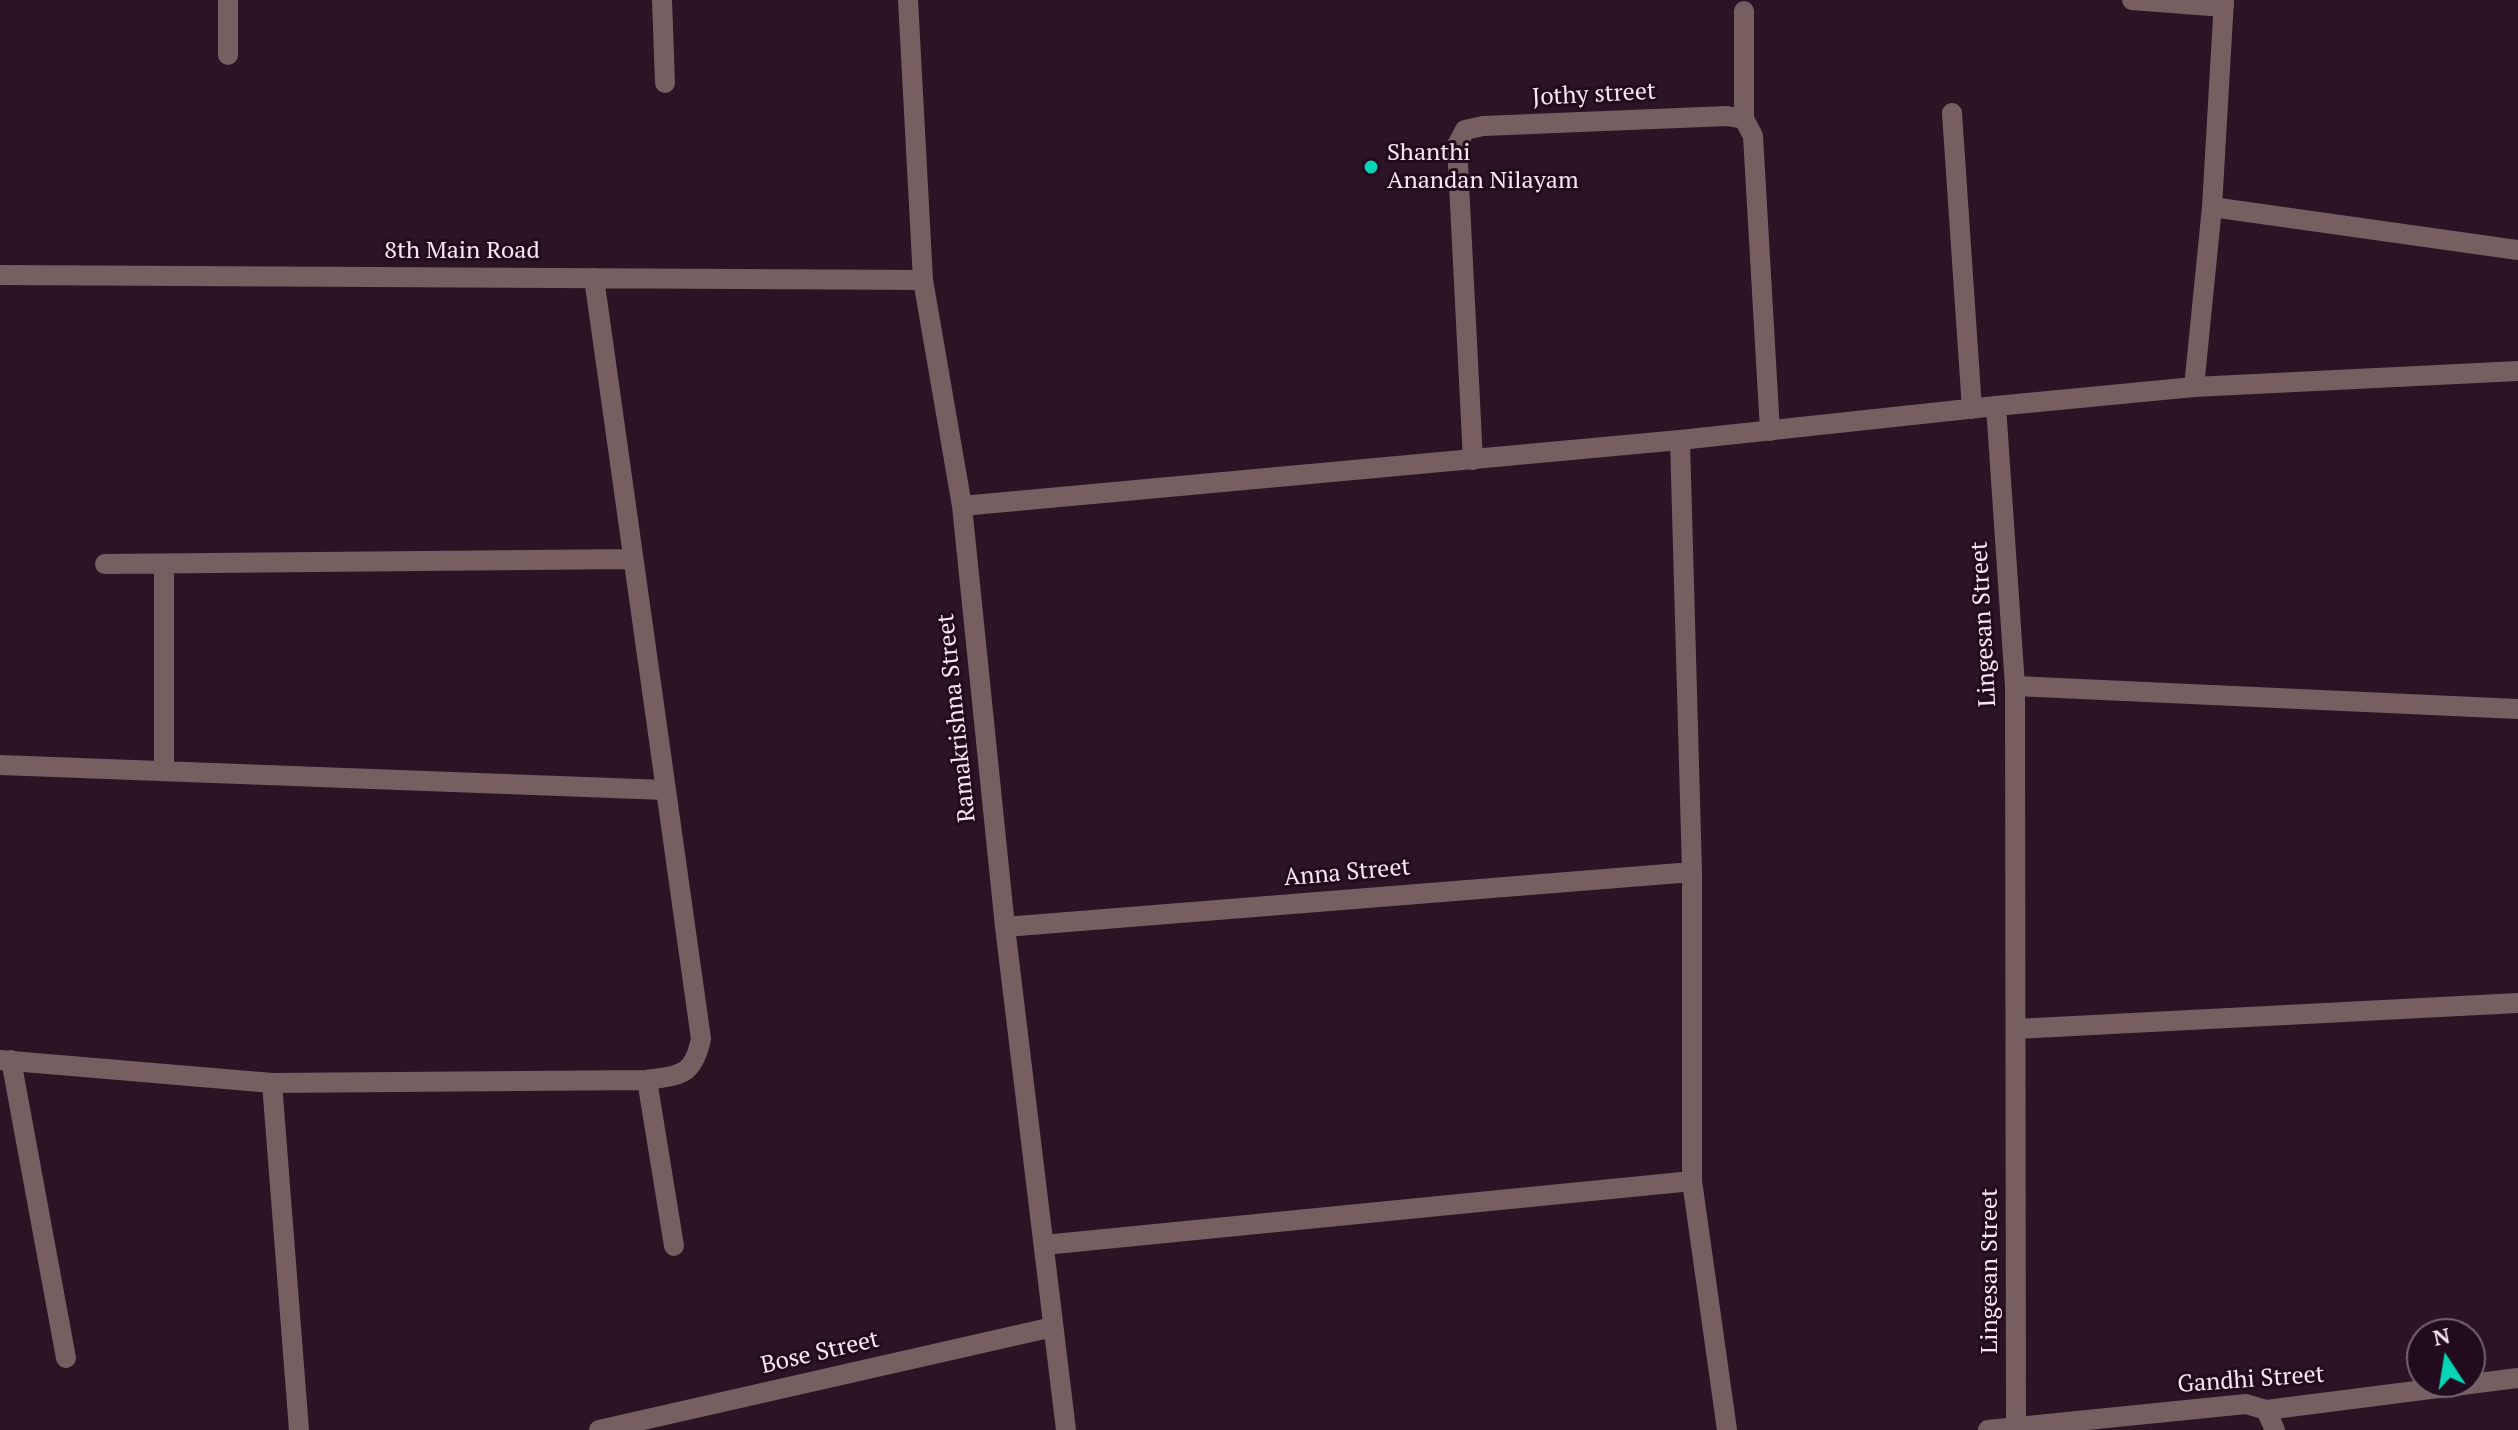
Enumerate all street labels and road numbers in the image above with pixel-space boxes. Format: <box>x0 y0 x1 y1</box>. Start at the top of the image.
street label: Jothy street <box>1531 77 1657 113</box>
street label: 8th Main Road <box>384 237 540 265</box>
street label: Lingesan Street <box>1965 540 2003 708</box>
street label: Ramakrishna Street <box>932 612 982 824</box>
street label: Anna Street <box>1283 853 1411 893</box>
street label: Lingesan Street <box>1976 1188 2004 1354</box>
street label: Bose Street <box>758 1325 882 1381</box>
street label: Gandhi Street <box>2176 1360 2326 1400</box>

